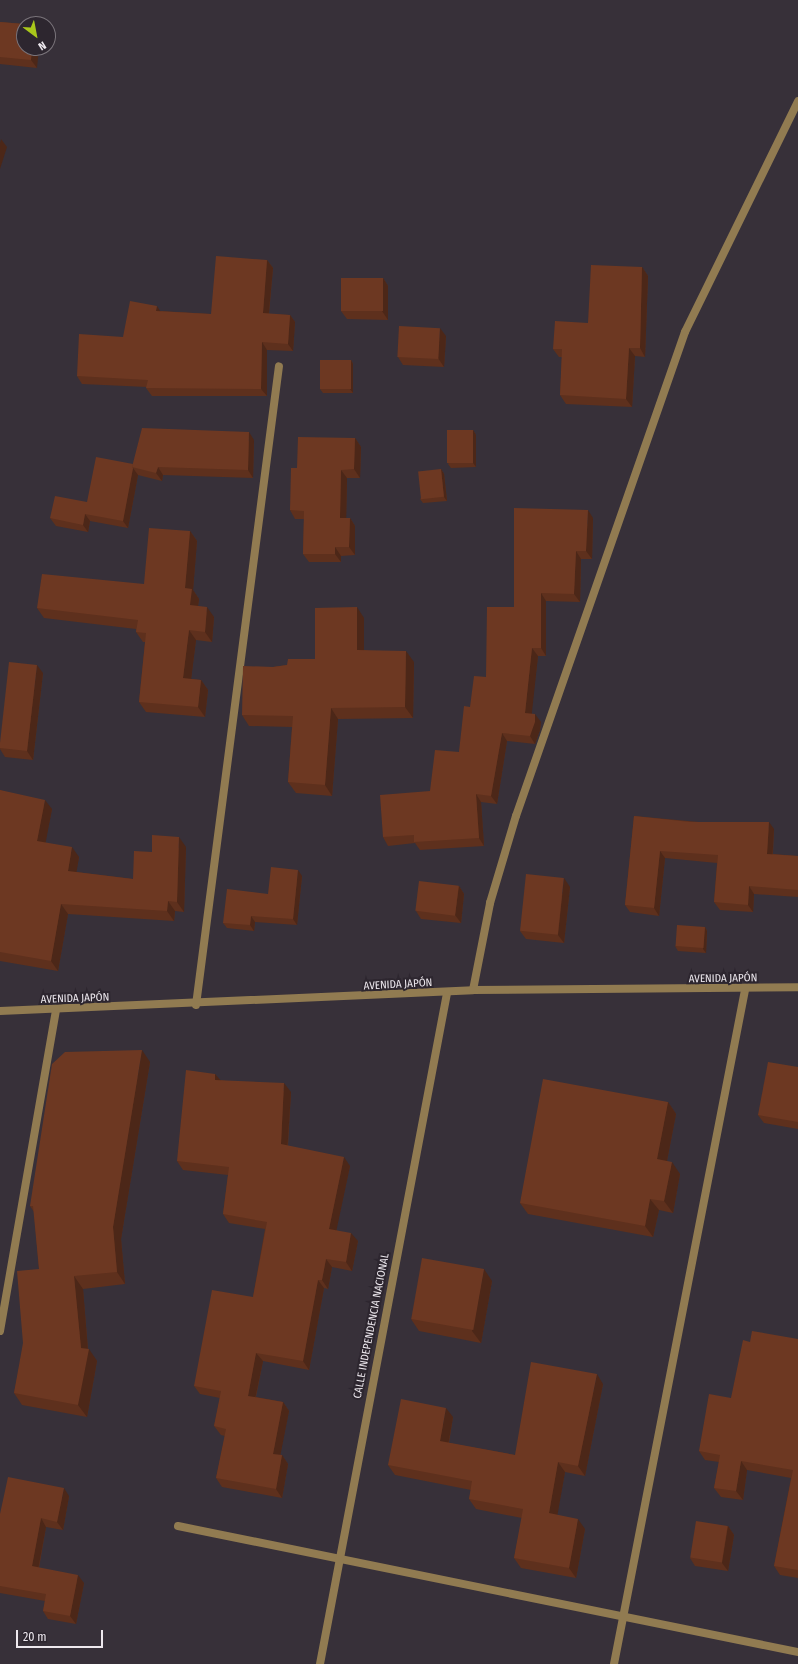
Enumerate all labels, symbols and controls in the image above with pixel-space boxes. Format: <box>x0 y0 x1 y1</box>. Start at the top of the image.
north arrow <box>16 16 56 56</box>
text: N <box>36 38 48 53</box>
street label: AVENIDA JAPÓN <box>689 972 757 986</box>
street label: AVENIDA JAPÓN <box>363 977 433 993</box>
street label: AVENIDA JAPÓN <box>40 991 110 1007</box>
street label: CALLE INDEPENDENCIA NACIONAL <box>351 1252 393 1400</box>
scale bar <box>18 1622 105 1648</box>
text: 20 m <box>23 1630 47 1644</box>

